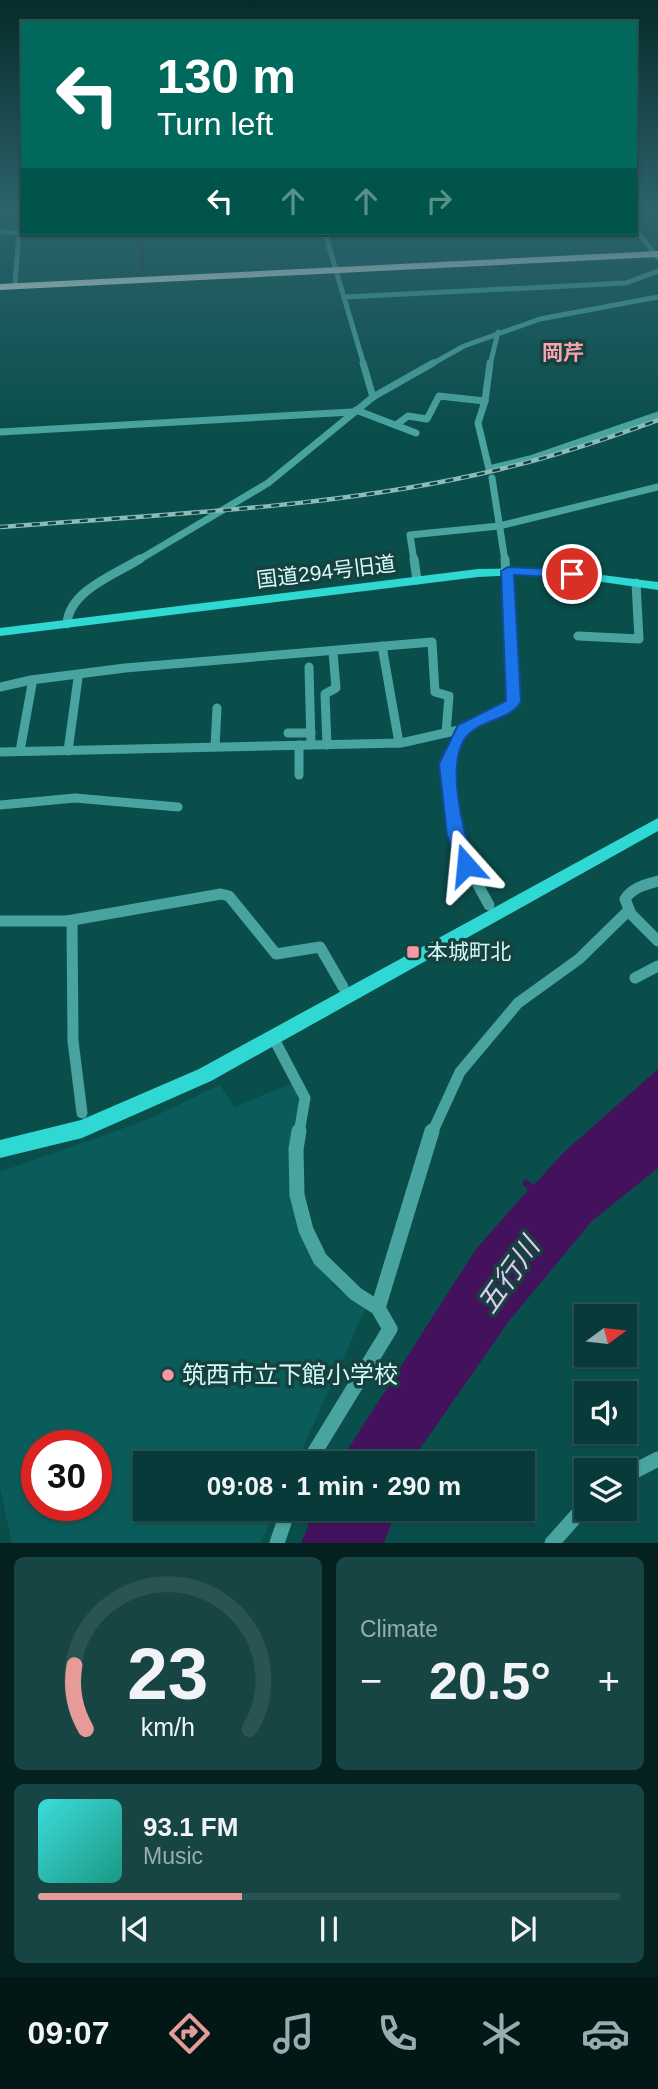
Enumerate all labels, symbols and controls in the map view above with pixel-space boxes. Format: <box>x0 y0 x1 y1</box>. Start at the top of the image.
icon: left <box>42 49 133 140</box>
text: 130 m <box>157 49 296 103</box>
text: Turn left <box>157 106 273 142</box>
icon: left <box>201 182 239 220</box>
icon: ahead <box>274 182 312 220</box>
icon: ahead <box>347 182 385 220</box>
icon: right <box>420 182 458 220</box>
district label: 岡芹 <box>542 341 584 364</box>
pin <box>542 544 602 604</box>
street label: 国道294号旧道 <box>255 552 397 591</box>
icon: arrive <box>553 555 591 593</box>
position arrow <box>429 828 503 902</box>
place label: 本城町北 <box>427 940 511 963</box>
marker: 本城町北 <box>405 944 421 960</box>
water label: 五行川 <box>472 1230 547 1319</box>
north arrow <box>574 1304 637 1367</box>
map controls <box>574 1304 637 1521</box>
place label: 筑西市立下館小学校 <box>182 1361 398 1388</box>
marker: 筑西市立下館小学校 <box>160 1367 176 1383</box>
button: sound <box>574 1381 637 1444</box>
speed limit sign: 30 <box>21 1430 112 1521</box>
button: layers <box>574 1458 637 1521</box>
text: 09:08 · 1 min · 290 m <box>207 1471 461 1501</box>
text: Climate <box>360 1616 438 1642</box>
text: 23 <box>128 1634 208 1715</box>
text: 20.5° <box>429 1652 551 1710</box>
text: − <box>360 1660 382 1702</box>
text: + <box>598 1660 620 1702</box>
text: km/h <box>141 1713 195 1741</box>
text: 93.1 FM <box>143 1812 238 1842</box>
text: Music <box>143 1843 203 1869</box>
icon: previous <box>116 1910 154 1948</box>
icon: pause <box>310 1910 348 1948</box>
icon: next <box>504 1910 542 1948</box>
icon: directions <box>165 2009 214 2058</box>
icon: music <box>269 2009 318 2058</box>
icon: phone <box>373 2009 422 2058</box>
icon: climate <box>477 2009 526 2058</box>
icon: car <box>581 2009 630 2058</box>
text: 09:07 <box>28 2015 109 2051</box>

